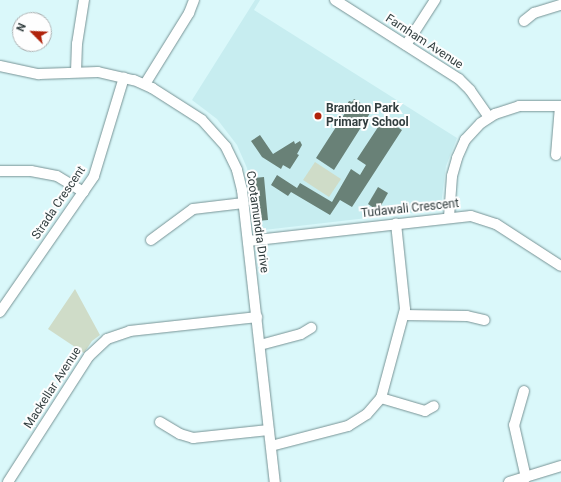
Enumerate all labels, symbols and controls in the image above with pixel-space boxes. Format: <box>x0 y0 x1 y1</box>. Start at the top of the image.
north arrow <box>12 12 52 52</box>
street label: Farnham Avenue <box>383 12 465 72</box>
text: N <box>14 21 29 34</box>
place label: Brandon Park Primary School <box>326 102 409 130</box>
marker: Brandon Park Primary School <box>313 111 323 121</box>
street label: Strada Crescent <box>29 164 89 242</box>
street label: Cootamundra Drive <box>243 170 271 274</box>
street label: Tudawali Crescent <box>360 197 460 221</box>
street label: Mackellar Avenue <box>21 345 85 431</box>

